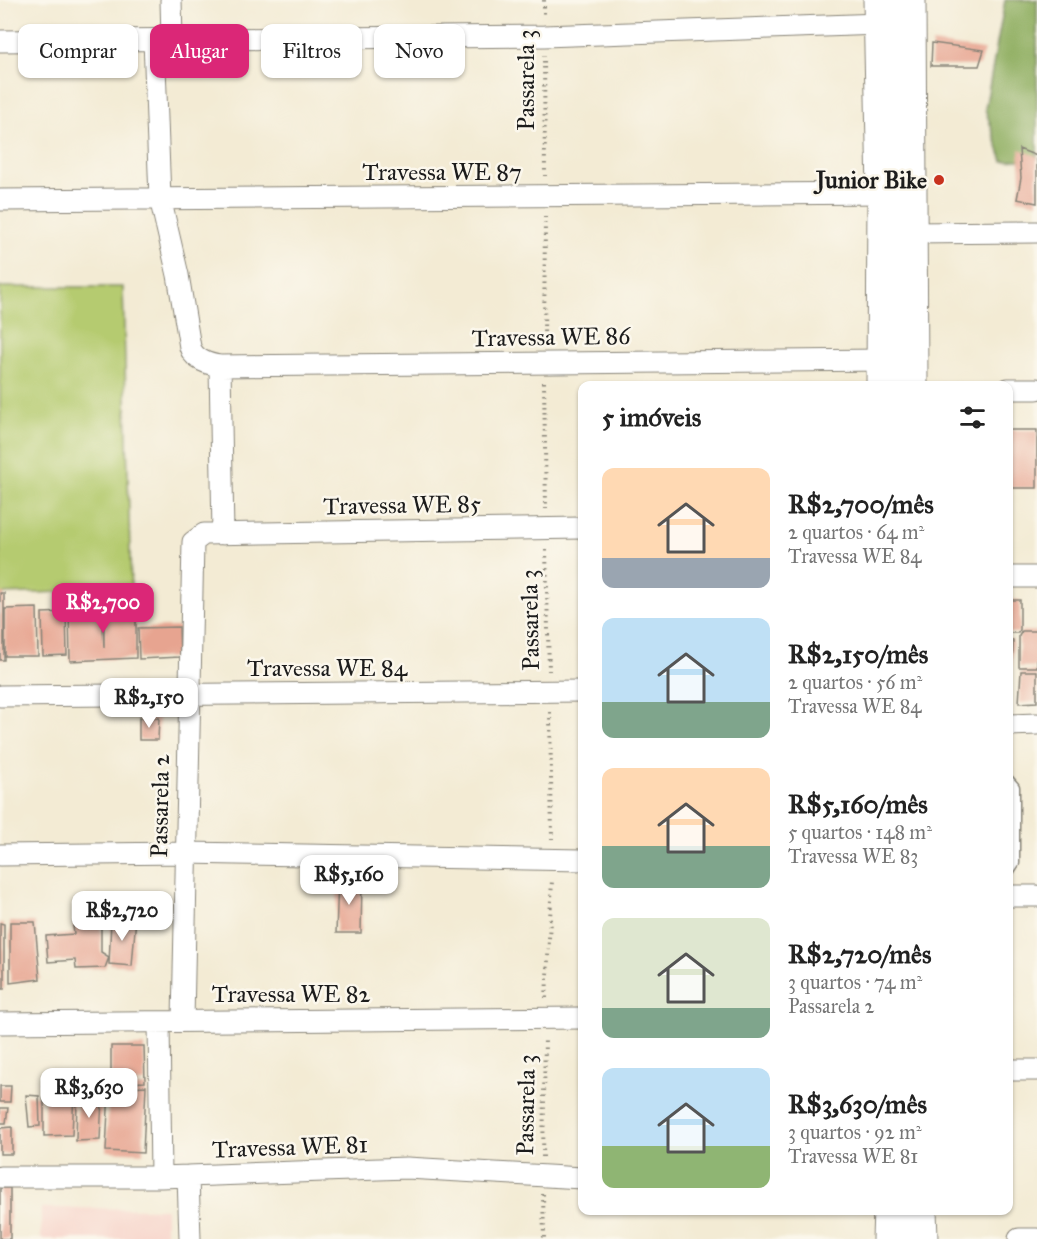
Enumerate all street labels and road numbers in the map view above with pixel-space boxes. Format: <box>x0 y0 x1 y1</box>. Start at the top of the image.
street label: Passarela 3 <box>511 29 541 131</box>
street label: Travessa WE 87 <box>362 157 522 187</box>
street label: Travessa WE 86 <box>471 321 631 353</box>
street label: Travessa WE 85 <box>323 489 481 521</box>
street label: Passarela 3 <box>514 569 546 671</box>
street label: Travessa WE 84 <box>247 653 408 683</box>
street label: Passarela 2 <box>144 754 176 858</box>
street label: Travessa WE 82 <box>212 979 370 1009</box>
street label: Passarela 3 <box>510 1054 542 1156</box>
street label: Travessa WE 81 <box>211 1129 369 1165</box>

